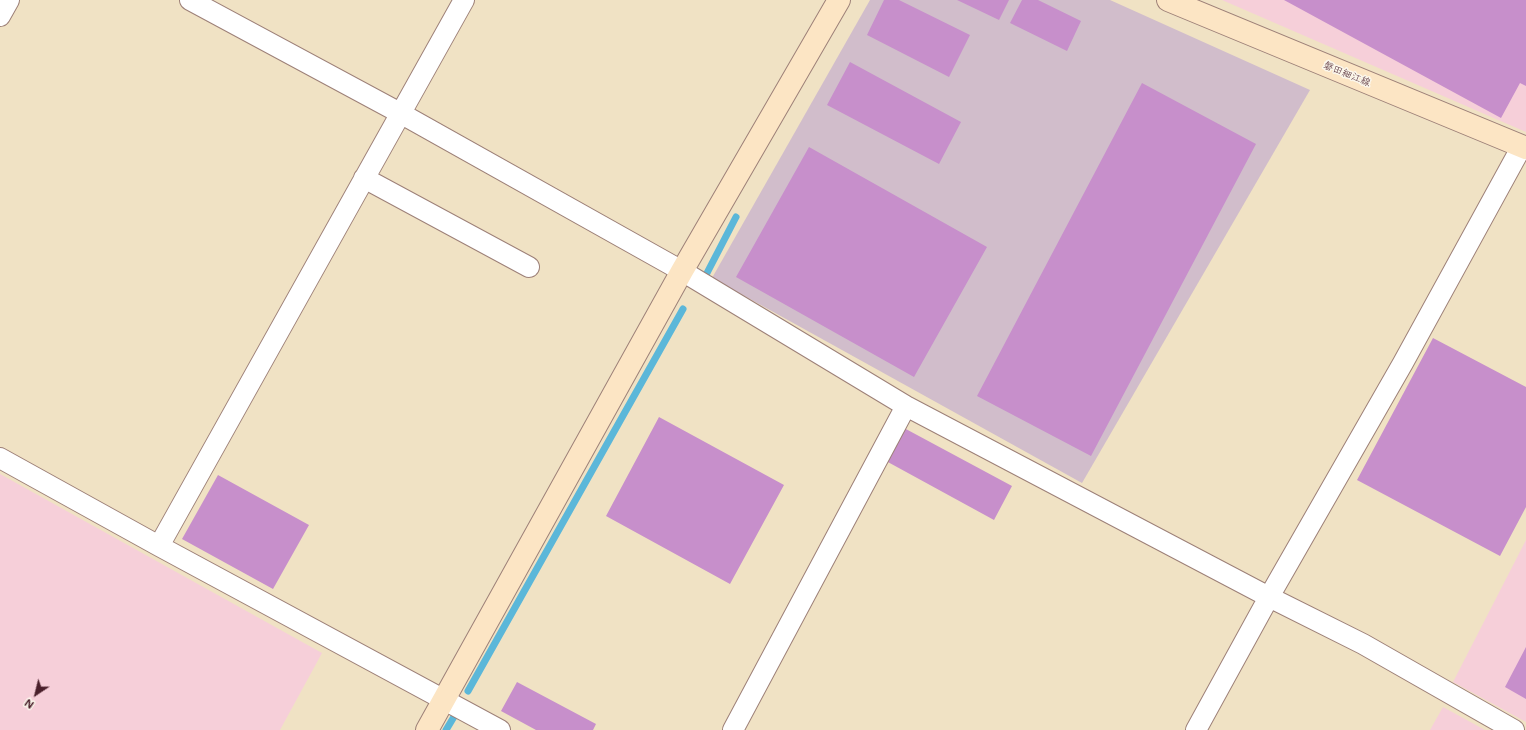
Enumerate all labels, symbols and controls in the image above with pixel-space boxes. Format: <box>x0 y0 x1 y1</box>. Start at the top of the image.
street label: 磐田細江線 <box>1322 59 1372 89</box>
north arrow <box>16 674 56 714</box>
text: N <box>21 696 37 713</box>

